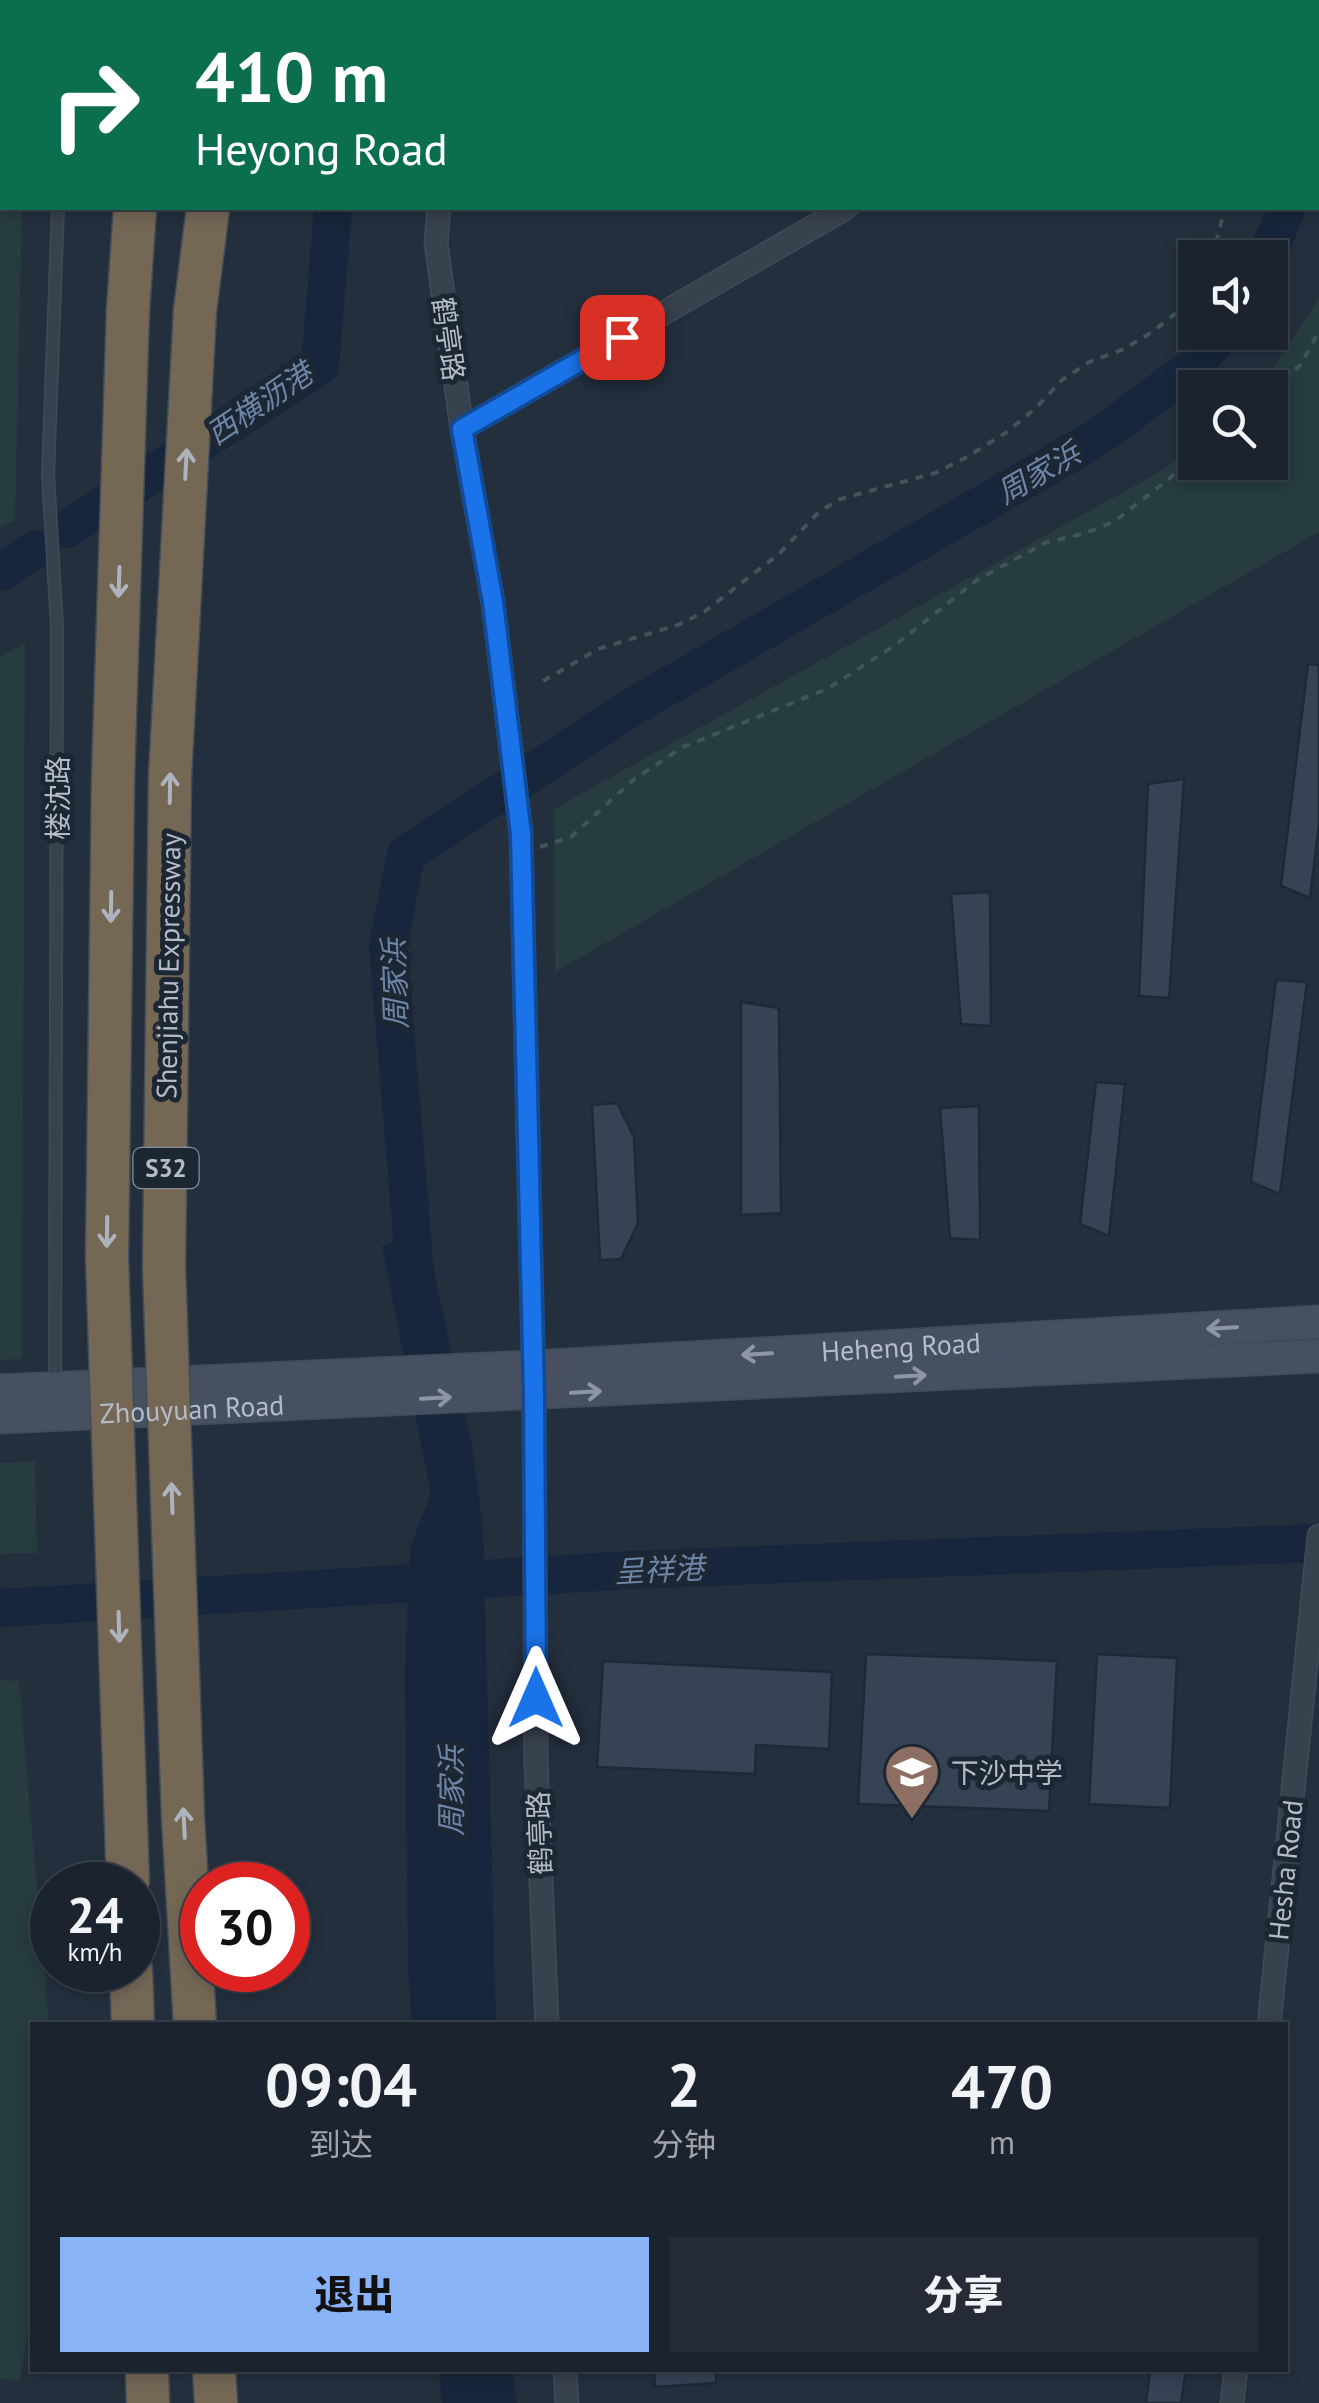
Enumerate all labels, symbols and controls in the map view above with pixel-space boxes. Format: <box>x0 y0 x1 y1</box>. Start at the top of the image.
text: 410 m <box>195 31 388 121</box>
icon: right <box>30 40 160 170</box>
text: Heyong Road <box>195 119 448 177</box>
map controls <box>1178 240 1288 480</box>
button: sound <box>1178 240 1288 350</box>
street label: 鹤亭路 <box>425 295 473 383</box>
pin <box>580 295 665 380</box>
icon: arrive <box>595 310 650 365</box>
water label: 西横沥港 <box>198 351 323 453</box>
button: search <box>1178 370 1288 480</box>
water label: 周家浜 <box>989 431 1089 511</box>
one-way arrow <box>177 448 196 480</box>
one-way arrow <box>109 566 128 598</box>
street label: 楼沈路 <box>39 756 76 840</box>
one-way arrow <box>160 773 180 806</box>
street label: Shenjiahu Expressway <box>147 833 189 1099</box>
one-way arrow <box>102 890 120 923</box>
water label: 周家浜 <box>373 935 415 1030</box>
road number: S32 <box>134 1148 198 1188</box>
one-way arrow <box>98 1216 116 1248</box>
one-way arrow <box>1206 1319 1238 1338</box>
street label: Heheng Road <box>820 1323 982 1369</box>
one-way arrow <box>742 1345 774 1364</box>
one-way arrow <box>894 1366 926 1385</box>
one-way arrow <box>570 1382 602 1401</box>
street label: Zhouyuan Road <box>99 1385 285 1431</box>
one-way arrow <box>419 1388 451 1407</box>
one-way arrow <box>163 1482 182 1515</box>
water label: 呈祥港 <box>613 1547 709 1591</box>
one-way arrow <box>110 1611 129 1643</box>
position arrow <box>484 1646 588 1750</box>
school or university icon: 下沙中学 <box>882 1742 942 1821</box>
water label: 周家浜 <box>431 1743 470 1836</box>
place label: 下沙中学 <box>951 1754 1063 1791</box>
street label: 鹤亭路 <box>519 1790 559 1876</box>
street label: Hesha Road <box>1259 1798 1311 1942</box>
one-way arrow <box>174 1807 193 1839</box>
speed limit sign: 30 <box>180 1862 310 1992</box>
text: 24 <box>67 1882 123 1947</box>
text: km/h <box>68 1936 122 1968</box>
text: 09:04 <box>265 2045 417 2123</box>
text: 2 <box>667 2045 701 2123</box>
text: 470 <box>951 2047 1053 2125</box>
text: m <box>989 2121 1015 2163</box>
text: 到达 <box>309 2123 373 2165</box>
text: 分钟 <box>652 2123 716 2165</box>
button: 退出 <box>60 2237 649 2352</box>
button: 分享 <box>669 2237 1258 2352</box>

